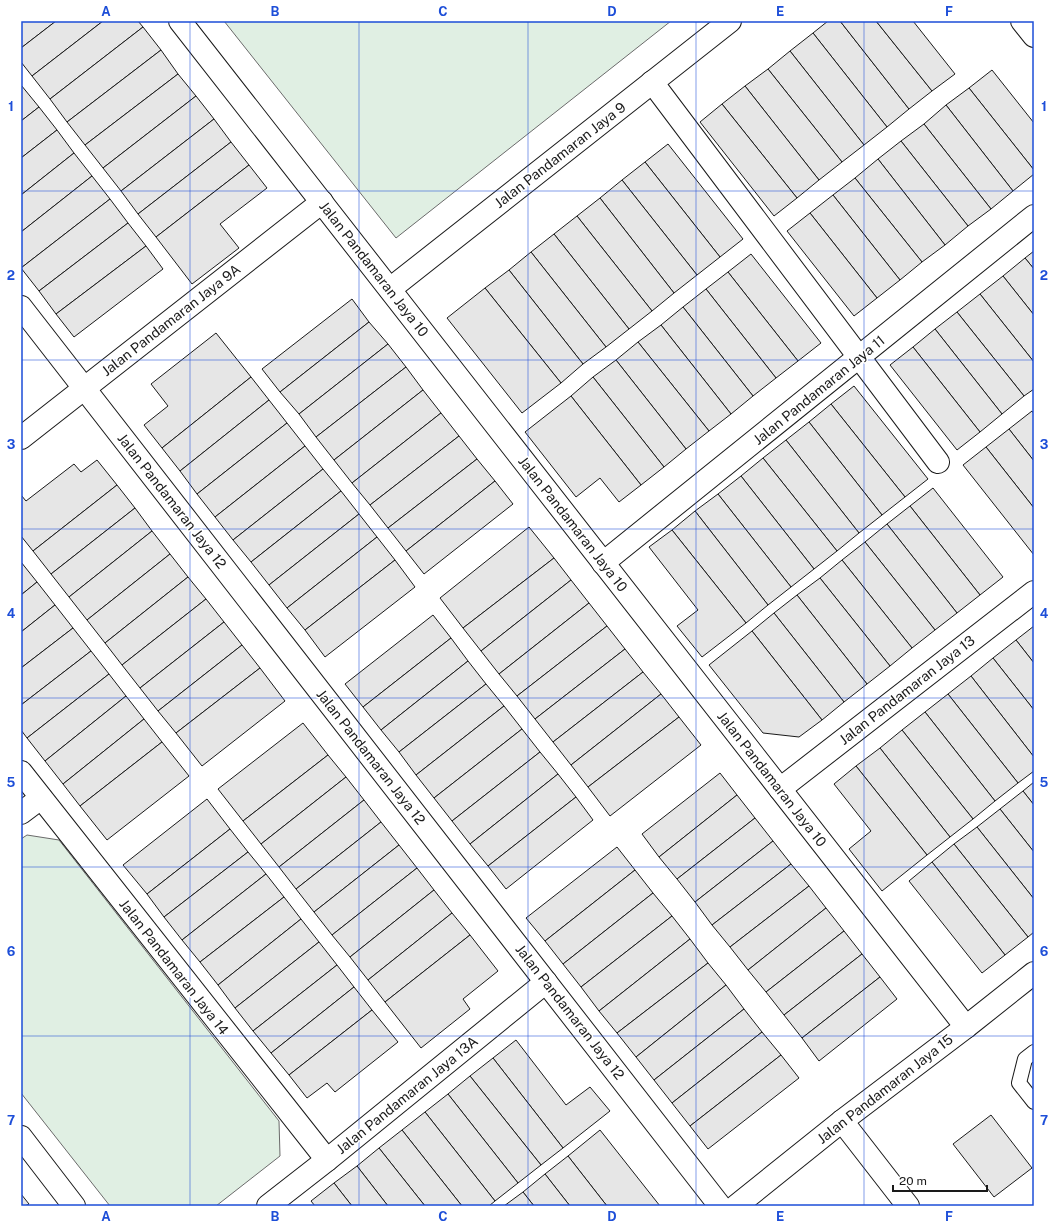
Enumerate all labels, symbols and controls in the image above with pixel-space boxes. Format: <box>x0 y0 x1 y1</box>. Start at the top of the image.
text: A <box>101 4 111 19</box>
text: B <box>271 4 280 19</box>
text: C <box>438 4 448 19</box>
text: D <box>607 4 617 19</box>
text: E <box>776 4 784 19</box>
text: F <box>945 4 953 19</box>
text: 1 <box>8 99 14 114</box>
street label: Jalan Pandamaran Jaya 9 <box>491 99 629 211</box>
text: 1 <box>1041 99 1047 114</box>
street label: Jalan Pandamaran Jaya 10 <box>316 198 432 340</box>
street label: Jalan Pandamaran Jaya 9A <box>98 261 244 379</box>
text: 2 <box>7 268 15 283</box>
text: 2 <box>1040 268 1048 283</box>
street label: Jalan Pandamaran Jaya 11 <box>750 332 888 448</box>
street label: Jalan Pandamaran Jaya 12 <box>114 430 230 572</box>
text: 3 <box>7 437 16 452</box>
text: 3 <box>1040 437 1049 452</box>
street label: Jalan Pandamaran Jaya 10 <box>515 453 631 595</box>
text: 4 <box>7 606 16 621</box>
text: 4 <box>1040 606 1049 621</box>
street label: Jalan Pandamaran Jaya 13 <box>836 632 978 748</box>
street label: Jalan Pandamaran Jaya 12 <box>313 686 429 828</box>
street label: Jalan Pandamaran Jaya 10 <box>714 708 830 850</box>
text: 5 <box>7 775 16 790</box>
text: 5 <box>1040 775 1049 790</box>
street label: Jalan Pandamaran Jaya 14 <box>116 896 232 1038</box>
street label: Jalan Pandamaran Jaya 12 <box>512 941 628 1083</box>
text: 6 <box>7 944 16 959</box>
text: 6 <box>1040 944 1049 959</box>
street label: Jalan Pandamaran Jaya 15 <box>814 1031 956 1147</box>
street label: Jalan Pandamaran Jaya 13A <box>333 1033 481 1157</box>
text: 7 <box>7 1113 15 1128</box>
text: 7 <box>1040 1113 1048 1128</box>
scale bar <box>893 1167 987 1193</box>
text: 20 m <box>899 1174 927 1188</box>
text: A <box>101 1209 111 1224</box>
text: B <box>271 1209 280 1224</box>
text: C <box>438 1209 448 1224</box>
text: D <box>607 1209 617 1224</box>
text: E <box>776 1209 784 1224</box>
text: F <box>945 1209 953 1224</box>

